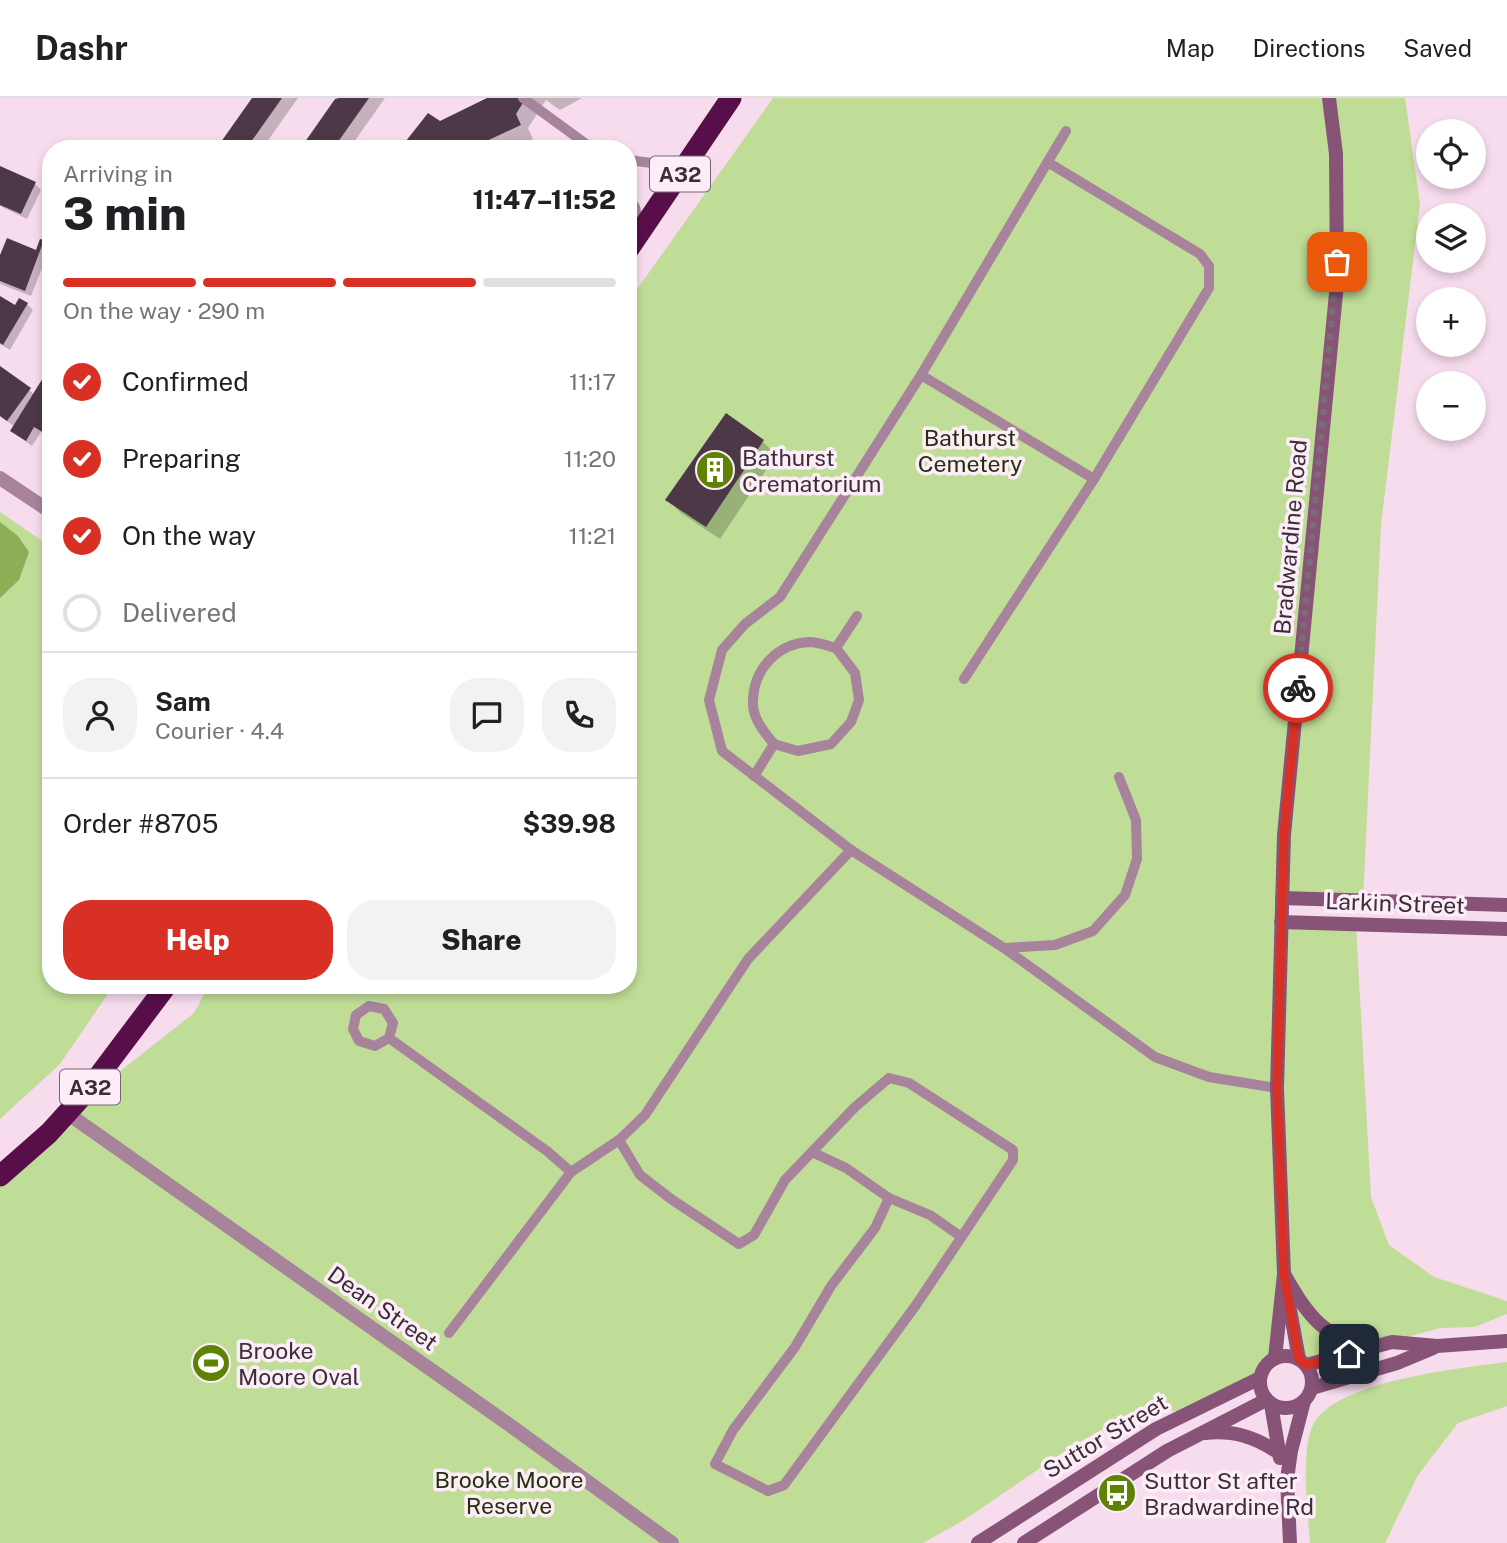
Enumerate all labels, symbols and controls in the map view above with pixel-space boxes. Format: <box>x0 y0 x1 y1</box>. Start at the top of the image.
text: Dashr <box>35 29 128 67</box>
text: Map <box>1166 34 1215 62</box>
text: Directions <box>1253 34 1365 62</box>
text: Saved <box>1403 34 1472 62</box>
map controls <box>1416 119 1486 441</box>
button: locate <box>1416 119 1486 189</box>
road number: A32 <box>650 156 710 192</box>
text: Arriving in <box>63 160 173 187</box>
text: 11:47–11:52 <box>472 184 616 215</box>
text: 3 min <box>63 186 187 240</box>
button: layers <box>1416 203 1486 273</box>
pin <box>1307 232 1367 292</box>
icon: bag <box>1318 243 1356 281</box>
button: + <box>1416 287 1486 357</box>
text: On the way · 290 m <box>63 297 265 324</box>
icon: check <box>63 363 101 401</box>
text: Confirmed <box>122 366 249 397</box>
text: 11:17 <box>569 368 616 395</box>
button: − <box>1416 371 1486 441</box>
park label: Bathurst Cemetery <box>918 424 1022 477</box>
street label: Bradwardine Road <box>1268 438 1312 636</box>
icon: check <box>63 440 101 478</box>
text: Preparing <box>122 443 241 474</box>
place label: Bathurst Crematorium <box>742 444 881 497</box>
text: 11:20 <box>564 445 616 472</box>
building icon: Bathurst Crematorium <box>694 449 736 491</box>
icon: check <box>63 517 101 555</box>
text: On the way <box>122 520 256 551</box>
text: 11:21 <box>569 522 616 549</box>
text: Delivered <box>122 597 237 628</box>
courier <box>1263 653 1333 723</box>
icon: bike <box>1279 669 1317 707</box>
button: person <box>63 678 137 752</box>
button: chat <box>450 678 524 752</box>
button: phone <box>542 678 616 752</box>
text: Sam <box>155 686 211 717</box>
text: Courier · 4.4 <box>155 717 284 744</box>
text: Order #8705 <box>63 808 218 839</box>
text: $39.98 <box>522 808 616 839</box>
street label: Larkin Street <box>1325 887 1465 919</box>
button: Help <box>63 900 333 980</box>
button: Share <box>347 900 616 980</box>
road number: A32 <box>60 1070 120 1104</box>
street label: Dean Street <box>323 1260 443 1356</box>
pin <box>1319 1324 1379 1384</box>
icon: home <box>1330 1335 1368 1373</box>
place label: Brooke Moore Oval <box>238 1337 359 1390</box>
sports icon: Brooke Moore Oval <box>190 1342 232 1384</box>
street label: Suttor Street <box>1038 1388 1172 1484</box>
park label: Brooke Moore Reserve <box>434 1466 584 1519</box>
place label: Suttor St after Bradwardine Rd <box>1144 1467 1314 1520</box>
bus stop icon: Suttor St after Bradwardine Rd <box>1096 1472 1138 1514</box>

